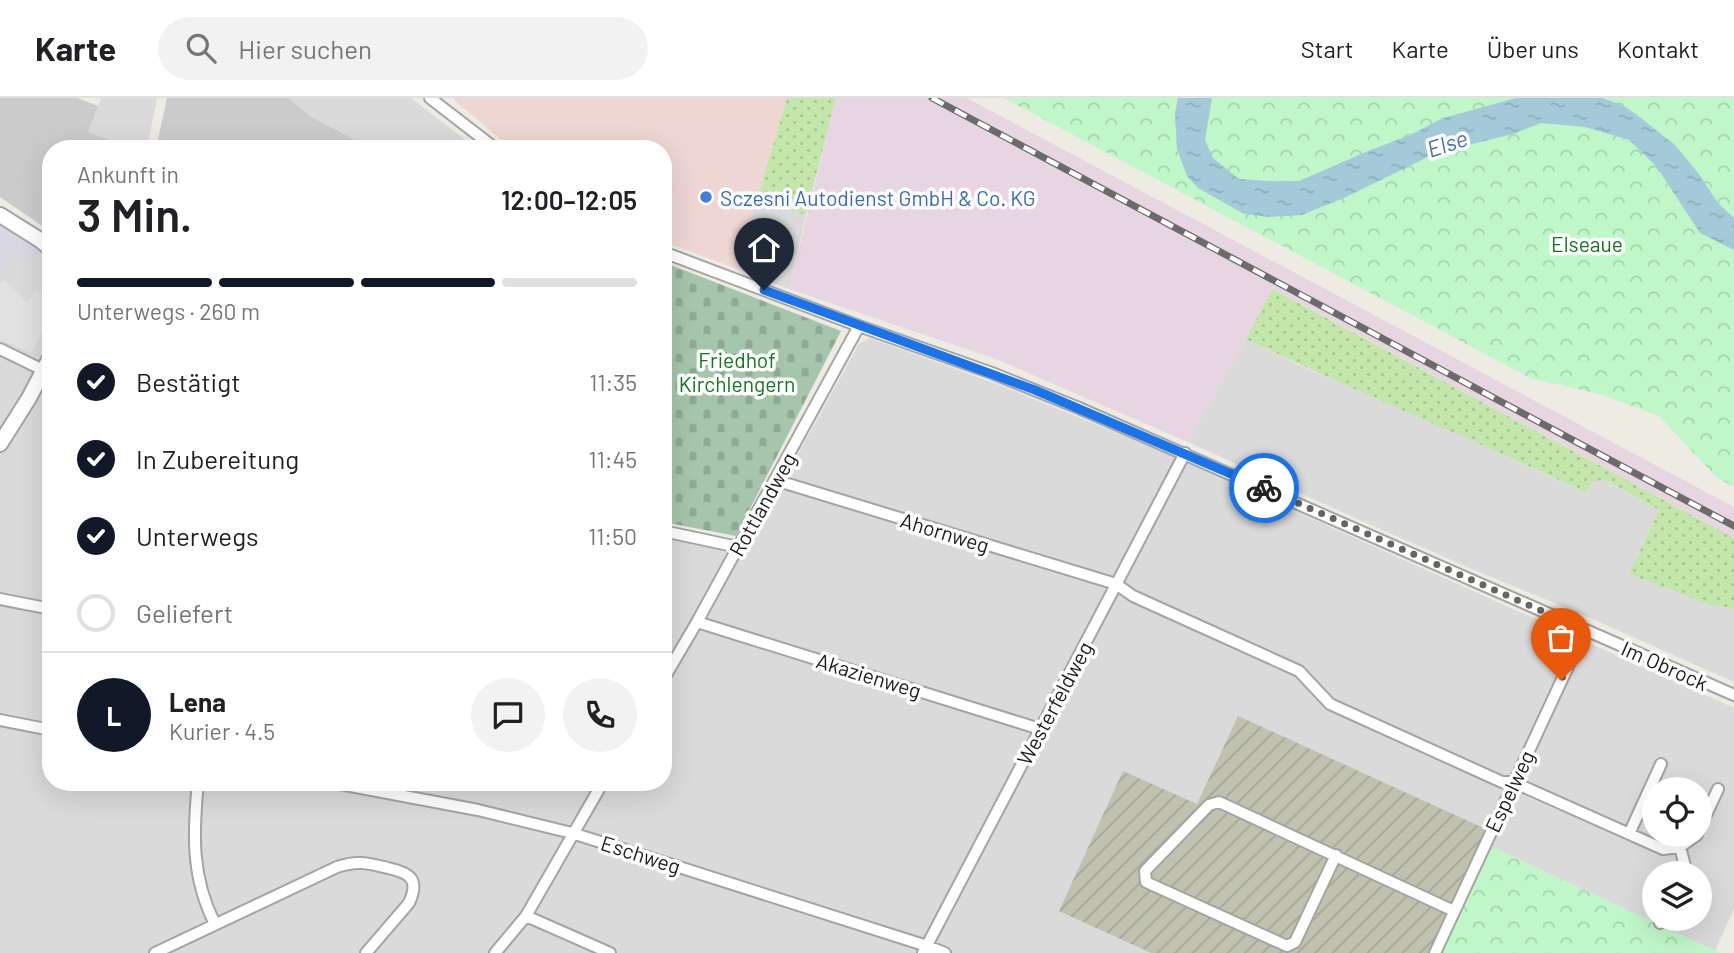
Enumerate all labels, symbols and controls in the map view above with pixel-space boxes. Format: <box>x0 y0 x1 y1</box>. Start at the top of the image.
search box <box>158 17 648 80</box>
text: Karte <box>35 28 116 68</box>
icon: search <box>182 29 220 67</box>
text: Hier suchen <box>238 33 372 64</box>
text: Start <box>1301 34 1354 63</box>
text: Karte <box>1392 34 1449 63</box>
text: Über uns <box>1487 34 1579 63</box>
text: Kontakt <box>1617 34 1699 63</box>
water label: Else <box>1423 123 1471 163</box>
text: Ankunft in <box>77 160 179 188</box>
text: 12:00–12:05 <box>501 184 637 215</box>
place label: Sczesni Autodienst GmbH & Co. KG <box>720 185 1036 210</box>
text: 3 Min. <box>77 186 192 241</box>
marker: Sczesni Autodienst GmbH & Co. KG <box>698 189 714 205</box>
pin <box>734 218 794 290</box>
icon: home <box>745 229 783 267</box>
park label: Elseaue <box>1551 231 1623 256</box>
text: Unterwegs · 260 m <box>77 297 260 325</box>
park label: Friedhof Kirchlengern <box>679 347 795 396</box>
icon: check <box>77 363 115 401</box>
text: Bestätigt <box>136 366 241 397</box>
text: 11:35 <box>589 368 637 396</box>
icon: check <box>77 440 115 478</box>
text: In Zubereitung <box>136 443 299 474</box>
text: 11:45 <box>589 445 637 473</box>
street label: Rottlandweg <box>723 448 801 560</box>
courier <box>1229 453 1299 523</box>
icon: bike <box>1245 469 1283 507</box>
street label: Ahornweg <box>898 507 992 557</box>
icon: check <box>77 517 115 555</box>
text: Unterwegs <box>136 520 258 551</box>
text: 11:50 <box>588 522 637 550</box>
text: Geliefert <box>136 597 233 628</box>
pin <box>1531 608 1591 680</box>
icon: bag <box>1542 619 1580 657</box>
street label: Im Obrock <box>1618 635 1712 695</box>
street label: Westerfeldweg <box>1011 637 1097 769</box>
street label: Akazienweg <box>814 647 924 703</box>
button: chat <box>471 678 545 752</box>
button: phone <box>563 678 637 752</box>
text: Lena <box>169 686 226 717</box>
text: L <box>107 700 121 731</box>
text: Kurier · 4.5 <box>169 717 275 745</box>
street label: Espelweg <box>1479 746 1539 836</box>
map controls <box>1642 777 1712 931</box>
button: locate <box>1642 777 1712 847</box>
street label: Eschweg <box>598 829 684 879</box>
button: layers <box>1642 861 1712 931</box>

